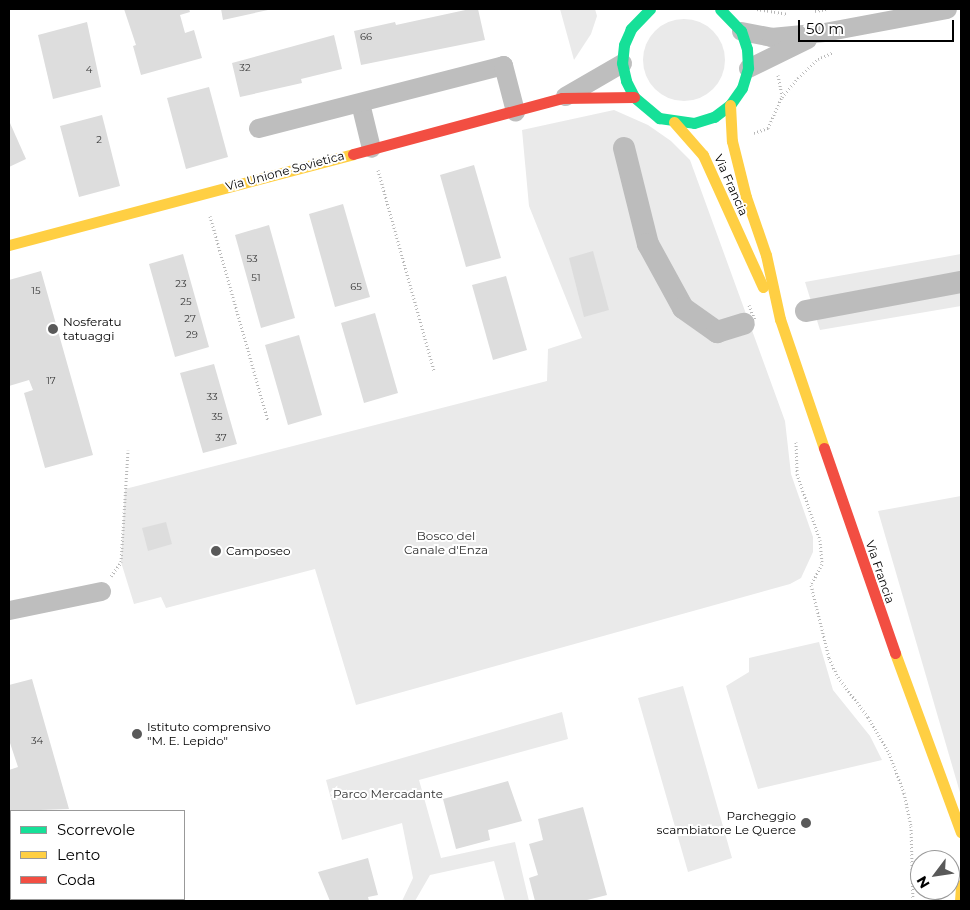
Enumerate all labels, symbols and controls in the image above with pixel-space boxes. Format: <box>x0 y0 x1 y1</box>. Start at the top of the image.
scale bar <box>800 10 956 42</box>
text: 50 m <box>806 19 844 38</box>
house number: 66 <box>360 31 372 43</box>
house number: 32 <box>239 62 251 74</box>
house number: 4 <box>86 64 92 76</box>
house number: 2 <box>96 134 102 146</box>
street label: Via Unione Sovietica <box>224 148 346 194</box>
street label: Via Francia <box>711 152 751 218</box>
house number: 53 <box>246 253 258 265</box>
house number: 51 <box>251 272 261 284</box>
house number: 23 <box>175 278 187 290</box>
house number: 65 <box>350 281 362 293</box>
house number: 15 <box>31 285 41 297</box>
house number: 25 <box>180 296 192 308</box>
house number: 27 <box>184 313 196 325</box>
place label: Nosferatu tatuaggi <box>63 315 122 343</box>
marker: Nosferatu tatuaggi <box>47 323 59 335</box>
house number: 29 <box>186 329 198 341</box>
house number: 17 <box>46 375 56 387</box>
house number: 33 <box>206 391 218 403</box>
house number: 35 <box>211 411 223 423</box>
house number: 37 <box>215 432 227 444</box>
park label: Bosco del Canale d'Enza <box>404 529 488 557</box>
street label: Via Francia <box>863 539 897 605</box>
place label: Camposeo <box>226 544 291 558</box>
marker: Camposeo <box>210 545 222 557</box>
place label: Istituto comprensivo "M. E. Lepido" <box>147 720 271 748</box>
marker: Istituto comprensivo "M. E. Lepido" <box>131 728 143 740</box>
house number: 34 <box>31 735 43 747</box>
park label: Parco Mercadante <box>333 787 443 801</box>
place label: Parcheggio scambiatore Le Querce <box>657 809 796 837</box>
legend <box>10 810 185 900</box>
marker: Parcheggio scambiatore Le Querce <box>800 817 812 829</box>
text: Scorrevole <box>57 820 135 839</box>
text: Lento <box>57 845 100 864</box>
north arrow <box>910 850 960 900</box>
text: Coda <box>57 870 96 889</box>
text: N <box>912 873 934 892</box>

